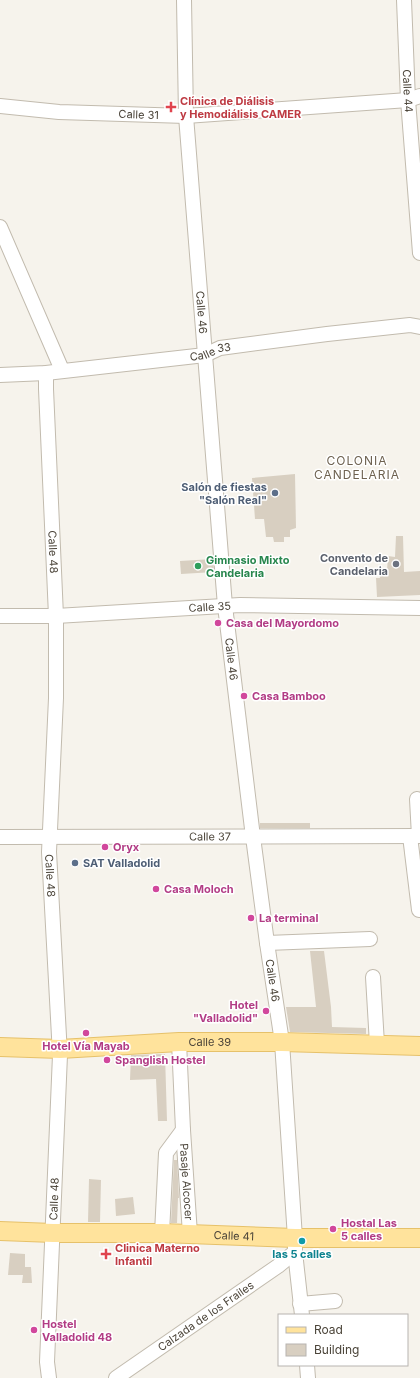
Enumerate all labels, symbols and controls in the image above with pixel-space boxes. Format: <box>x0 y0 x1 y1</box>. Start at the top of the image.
street label: Calle 44 <box>400 69 416 113</box>
place label: Clínica de Diálisis y Hemodiálisis CAMER <box>180 94 301 121</box>
marker: Clínica de Diálisis y Hemodiálisis CAMER <box>165 101 177 113</box>
street label: Calle 31 <box>118 107 159 122</box>
street label: Calle 46 <box>193 290 210 335</box>
street label: Calle 33 <box>189 340 232 364</box>
district label: COLONIA CANDELARIA <box>314 453 400 482</box>
place label: Salón de fiestas "Salón Real" <box>181 480 267 507</box>
marker: Salón de fiestas "Salón Real" <box>270 488 280 498</box>
street label: Calle 48 <box>45 530 61 574</box>
place label: Convento de Candelaria <box>320 551 388 578</box>
place label: Gimnasio Mixto Candelaria <box>206 553 290 580</box>
marker: Convento de Candelaria <box>391 559 401 569</box>
marker: Gimnasio Mixto Candelaria <box>193 561 203 571</box>
street label: Calle 35 <box>188 599 232 615</box>
place label: Casa del Mayordomo <box>226 616 339 630</box>
marker: Casa del Mayordomo <box>213 618 223 628</box>
street label: Calle 46 <box>222 637 241 681</box>
place label: Casa Bamboo <box>252 689 326 703</box>
marker: Casa Bamboo <box>239 691 249 701</box>
street label: Calle 37 <box>189 829 231 844</box>
place label: Oryx <box>113 840 140 854</box>
marker: Oryx <box>100 842 110 852</box>
street label: Calle 48 <box>42 854 58 898</box>
place label: SAT Valladolid <box>83 856 160 870</box>
marker: SAT Valladolid <box>70 858 80 868</box>
place label: Casa Moloch <box>164 882 234 896</box>
marker: Casa Moloch <box>151 884 161 894</box>
place label: La terminal <box>259 911 318 925</box>
marker: La terminal <box>246 913 256 923</box>
street label: Calle 46 <box>263 958 283 1003</box>
place label: Hotel "Valladolid" <box>193 998 258 1025</box>
marker: Hotel "Valladolid" <box>261 1006 271 1016</box>
marker: Hotel Vía Mayab <box>81 1028 91 1038</box>
street label: Calle 39 <box>188 1035 231 1049</box>
place label: Hotel Vía Mayab <box>42 1039 130 1053</box>
place label: Spanglish Hostel <box>115 1053 206 1067</box>
marker: Spanglish Hostel <box>102 1055 112 1065</box>
street label: Pasaje Alcocer <box>177 1143 196 1221</box>
street label: Calle 48 <box>46 1177 62 1221</box>
place label: Hostal Las 5 calles <box>341 1216 397 1243</box>
marker: Hostal Las 5 calles <box>328 1224 338 1234</box>
street label: Calle 41 <box>213 1228 254 1243</box>
marker: las 5 calles <box>297 1236 307 1246</box>
place label: Clinica Materno Infantil <box>115 1241 200 1268</box>
place label: las 5 calles <box>272 1247 332 1261</box>
marker: Clinica Materno Infantil <box>100 1248 112 1260</box>
street label: Calzada de los Frailes <box>155 1278 257 1354</box>
legend <box>278 1314 408 1366</box>
place label: Hostel Valladolid 48 <box>42 1317 112 1344</box>
text: Road <box>314 1322 343 1337</box>
marker: Hostel Valladolid 48 <box>29 1325 39 1335</box>
text: Building <box>314 1342 359 1357</box>

